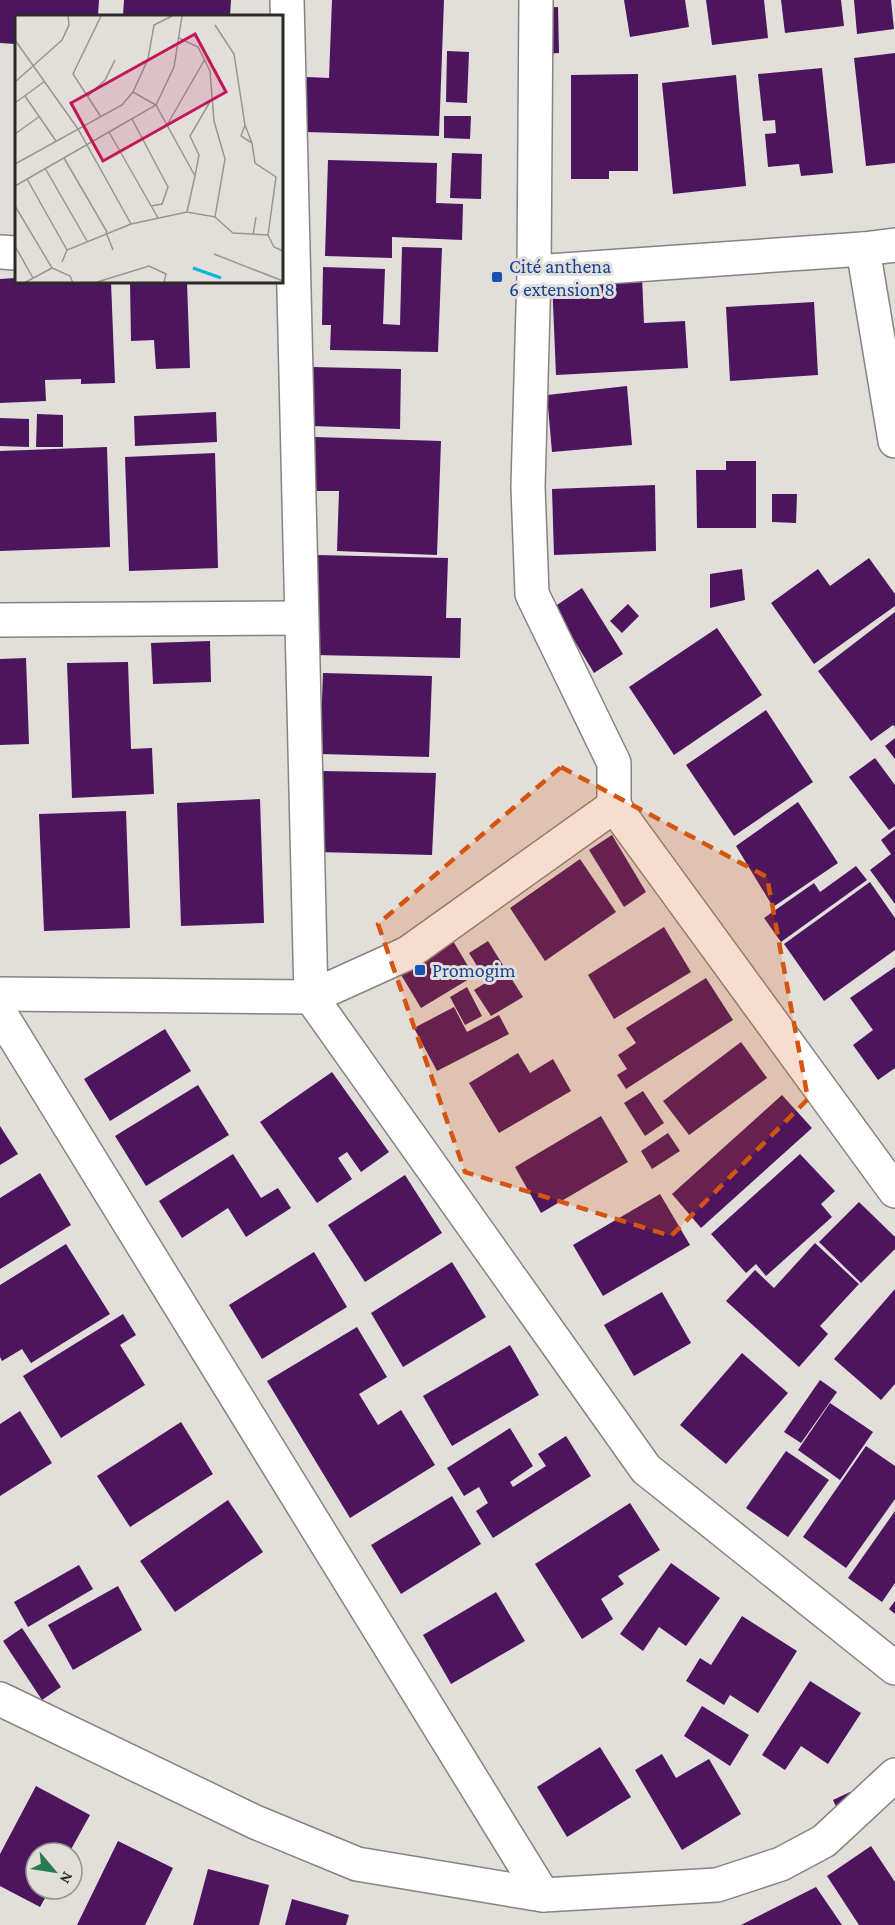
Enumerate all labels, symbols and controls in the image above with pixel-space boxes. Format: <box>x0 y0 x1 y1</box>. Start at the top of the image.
inset map <box>15 15 284 284</box>
place label: Cité anthena 6 extension 8 <box>509 255 615 300</box>
marker: Cité anthena 6 extension 8 <box>490 270 504 284</box>
place label: Promogim <box>432 959 516 982</box>
marker: Promogim <box>413 963 427 977</box>
north arrow <box>24 1841 84 1901</box>
text: N <box>57 1869 77 1887</box>

